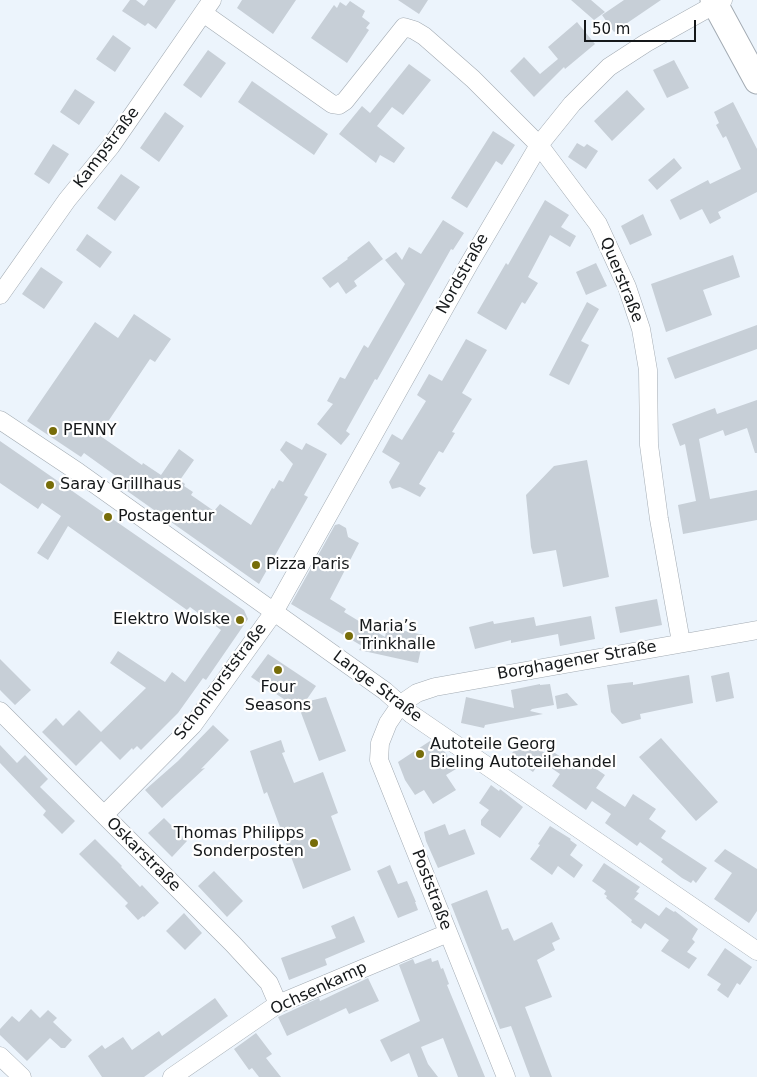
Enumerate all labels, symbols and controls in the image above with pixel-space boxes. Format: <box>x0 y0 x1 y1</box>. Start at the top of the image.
scale bar <box>587 10 700 42</box>
text: 50 m <box>592 20 630 38</box>
street label: Kampstraße <box>70 104 144 192</box>
street label: Nordstraße <box>433 230 493 318</box>
street label: Querstraße <box>595 235 647 325</box>
place label: PENNY <box>63 421 116 441</box>
marker: PENNY <box>47 425 59 437</box>
place label: Saray Grillhaus <box>60 475 182 495</box>
marker: Saray Grillhaus <box>44 479 56 491</box>
place label: Postagentur <box>118 507 214 527</box>
marker: Postagentur <box>102 511 114 523</box>
place label: Pizza Paris <box>266 555 350 575</box>
marker: Pizza Paris <box>250 559 262 571</box>
place label: Elektro Wolske <box>113 610 230 630</box>
marker: Elektro Wolske <box>234 614 246 626</box>
place label: Maria’s Trinkhalle <box>359 617 436 655</box>
street label: Schonhorststraße <box>171 620 271 744</box>
marker: Maria’s Trinkhalle <box>343 630 355 642</box>
street label: Borghagener Straße <box>496 638 658 684</box>
street label: Lange Straße <box>329 647 425 727</box>
marker: Four Seasons <box>272 664 284 676</box>
place label: Four Seasons <box>245 678 311 716</box>
place label: Autoteile Georg Bieling Autoteilehandel <box>430 735 616 773</box>
marker: Autoteile Georg Bieling Autoteilehandel <box>414 748 426 760</box>
street label: Oskarstraße <box>102 814 184 896</box>
place label: Thomas Philipps Sonderposten <box>174 824 304 862</box>
marker: Thomas Philipps Sonderposten <box>308 837 320 849</box>
street label: Poststraße <box>407 847 455 933</box>
street label: Ochsenkamp <box>268 958 370 1020</box>

